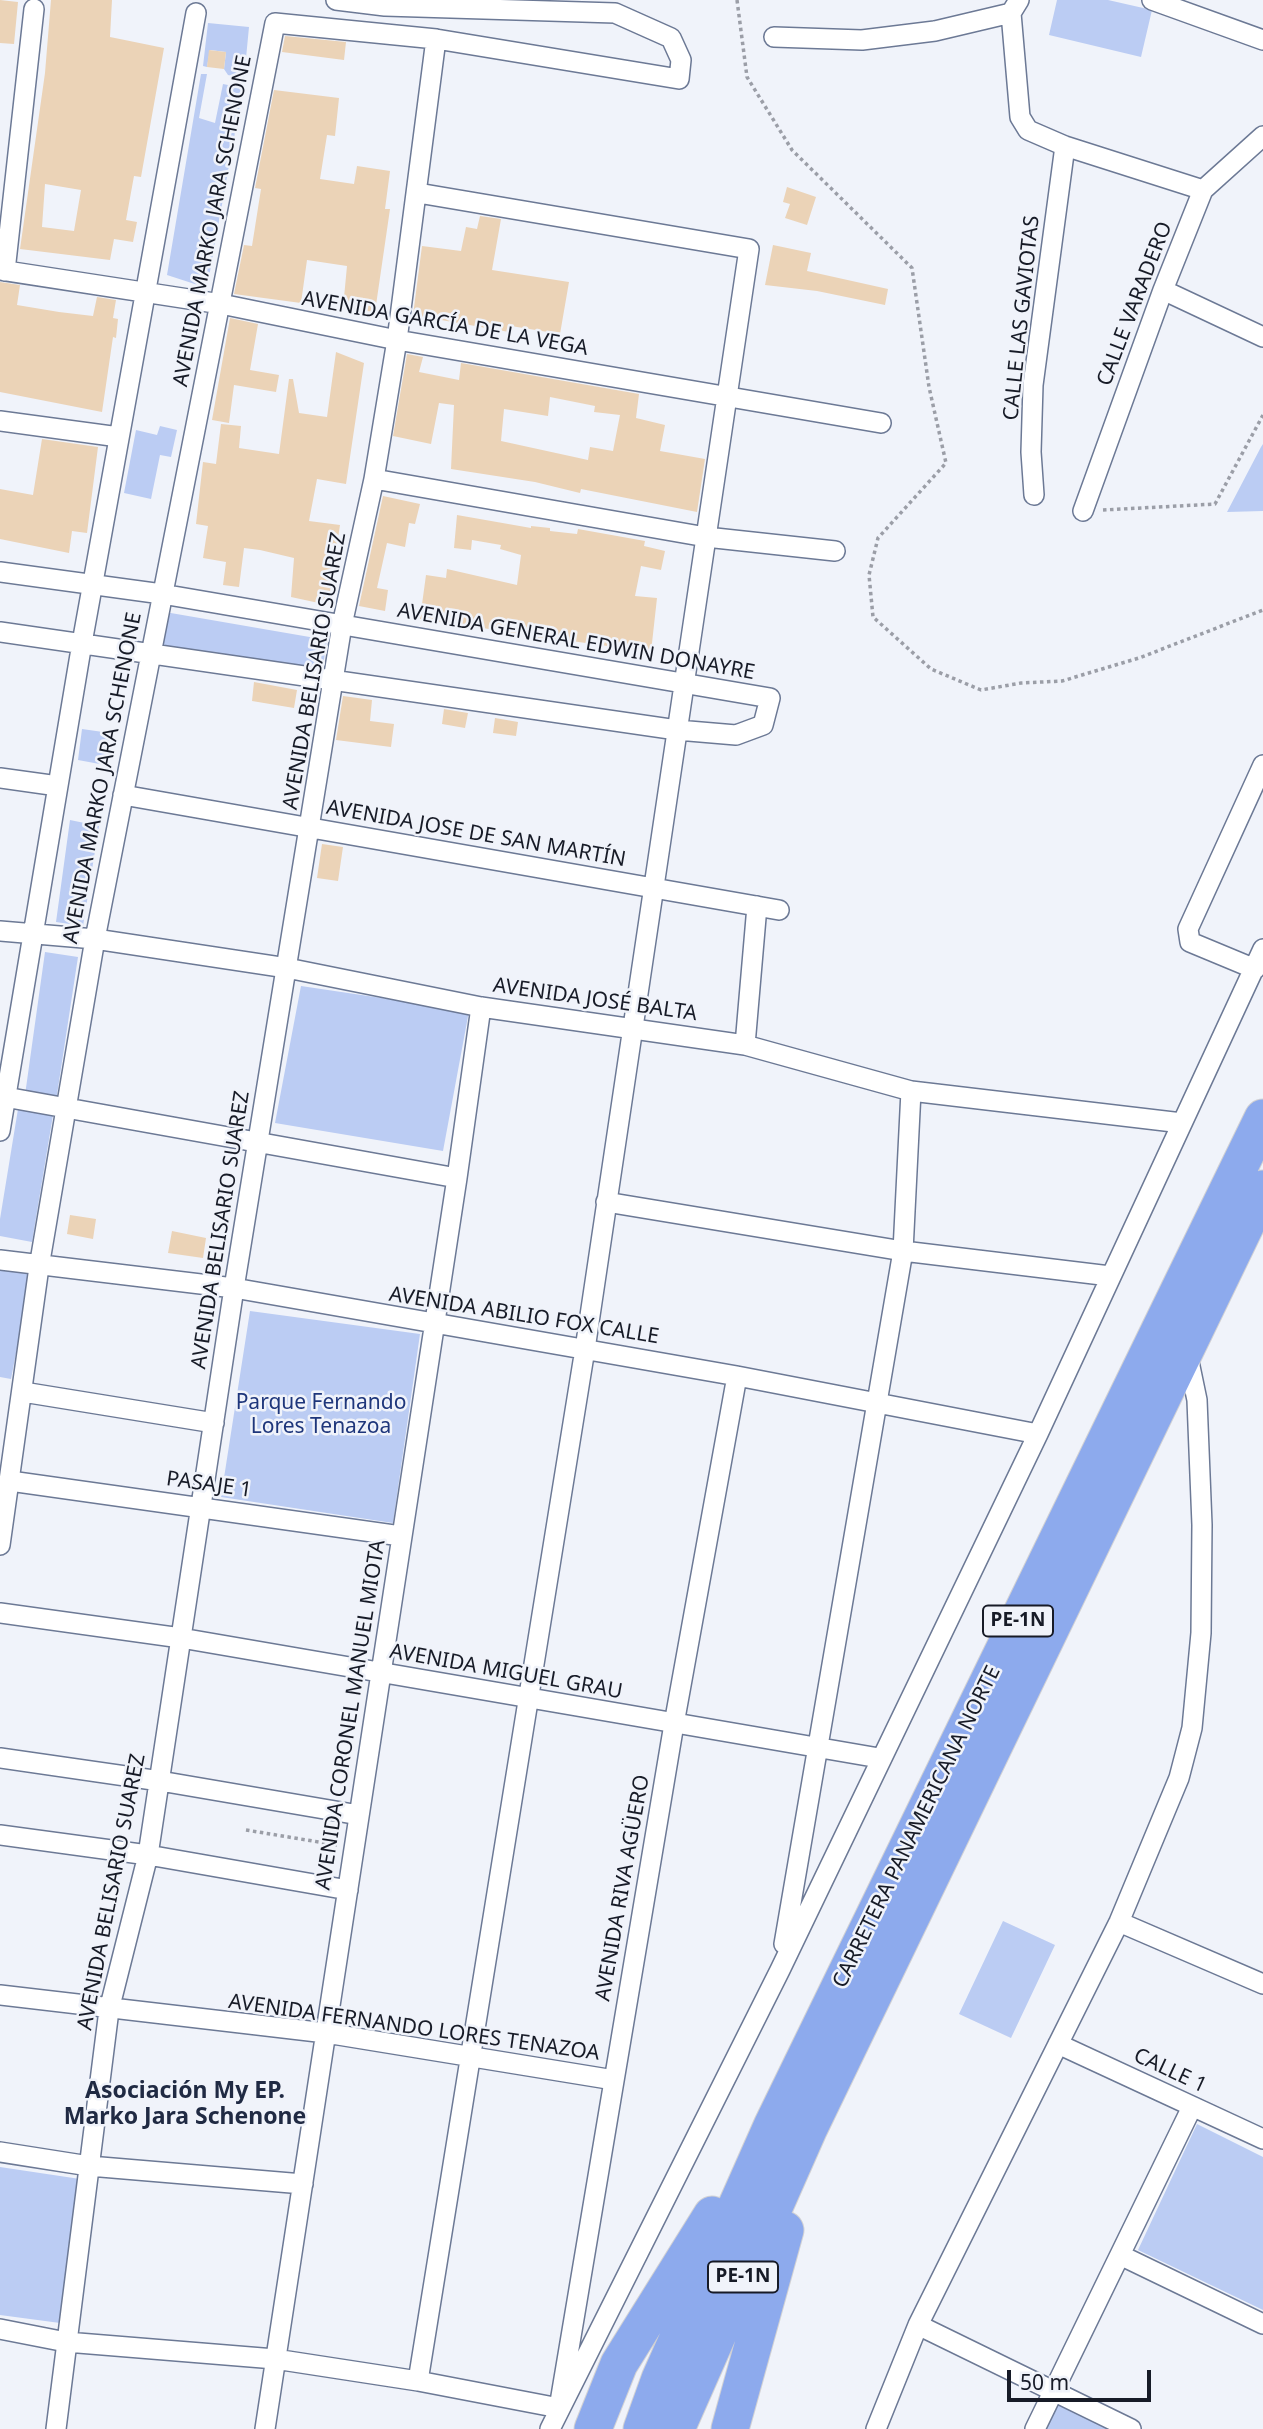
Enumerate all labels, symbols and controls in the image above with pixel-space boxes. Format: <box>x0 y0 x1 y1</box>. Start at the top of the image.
street label: AVENIDA MARKO JARA SCHENONE <box>168 53 258 389</box>
street label: CALLE LAS GAVIOTAS <box>999 214 1045 422</box>
street label: CALLE VARADERO <box>1092 218 1178 390</box>
street label: AVENIDA GARCÍA DE LA VEGA <box>300 286 590 362</box>
street label: AVENIDA BELISARIO SUAREZ <box>278 530 352 812</box>
street label: AVENIDA GENERAL EDWIN DONAYRE <box>395 598 757 686</box>
street label: AVENIDA MARKO JARA SCHENONE <box>58 610 148 946</box>
street label: AVENIDA JOSE DE SAN MARTÍN <box>324 795 628 873</box>
street label: AVENIDA JOSÉ BALTA <box>491 973 699 1027</box>
street label: AVENIDA BELISARIO SUAREZ <box>187 1089 255 1371</box>
street label: AVENIDA ABILIO FOX CALLE <box>387 1282 661 1350</box>
park label: Parque Fernando Lores Tenazoa <box>236 1390 406 1440</box>
street label: PASAJE 1 <box>165 1467 253 1503</box>
street label: AVENIDA CORONEL MANUEL MIOTA <box>311 1538 391 1892</box>
road number: PE-1N <box>983 1606 1053 1637</box>
street label: AVENIDA MIGUEL GRAU <box>388 1639 624 1705</box>
street label: CARRETERA PANAMERICANA NORTE <box>828 1662 1006 1992</box>
street label: AVENIDA BELISARIO SUAREZ <box>73 1752 151 2032</box>
street label: AVENIDA RIVA AGÜERO <box>591 1773 655 2003</box>
street label: AVENIDA FERNANDO LORES TENAZOA <box>227 1989 601 2067</box>
street label: CALLE 1 <box>1129 2043 1211 2099</box>
district label: Asociación My EP. Marko Jara Schenone <box>64 2077 306 2131</box>
road number: PE-1N <box>708 2262 778 2292</box>
scale bar <box>1011 2356 1154 2400</box>
text: 50 m <box>1020 2368 1069 2396</box>

